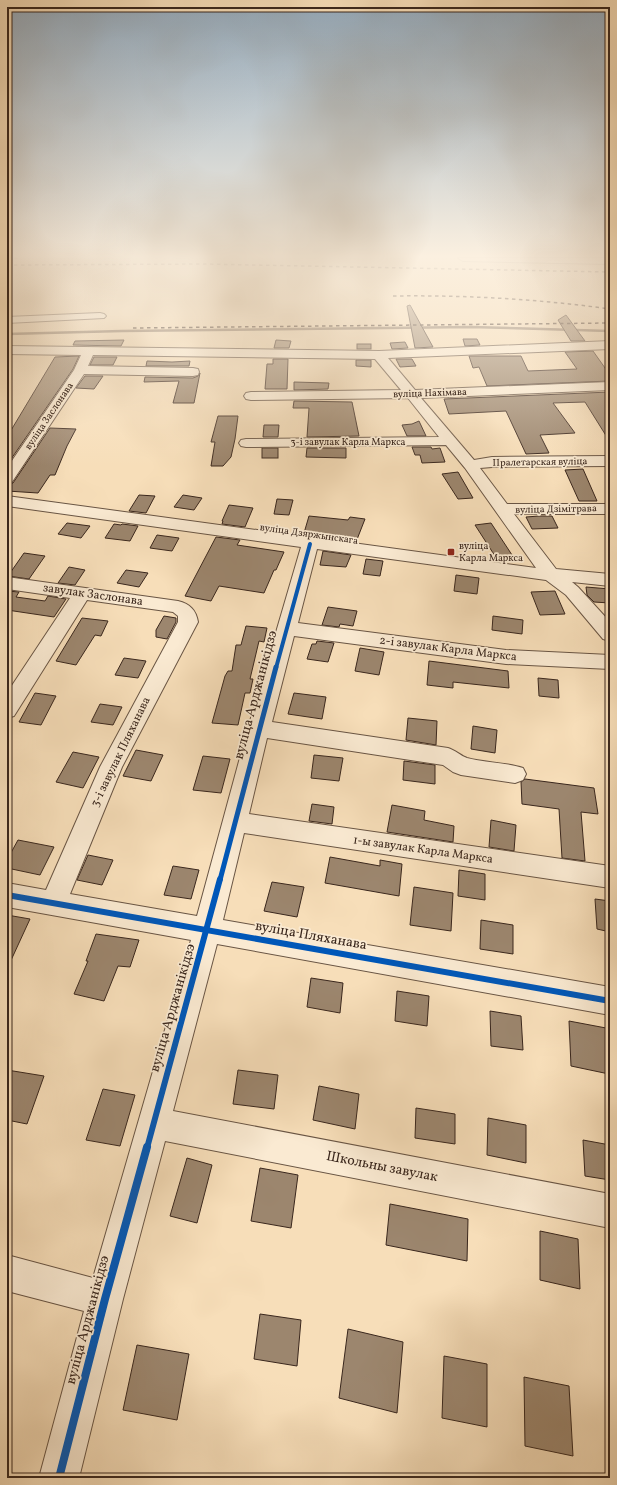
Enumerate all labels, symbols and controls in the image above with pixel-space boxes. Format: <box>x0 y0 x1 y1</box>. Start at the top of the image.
street label: вуліца Заслонава <box>21 380 77 452</box>
street label: вуліца Нахімава <box>393 385 467 401</box>
street label: 3-і завулак Карла Маркса <box>290 435 406 449</box>
street label: Пралетарская вуліца <box>492 454 588 470</box>
street label: вуліца Дзімітрава <box>515 501 597 517</box>
street label: вуліца Дзяржынскага <box>259 520 359 548</box>
place label: вуліца Карла Маркса <box>459 539 523 565</box>
marker: вуліца Карла Маркса <box>446 547 456 557</box>
street label: завулак Заслонава <box>42 580 144 610</box>
street label: вуліца Арджанікідзэ <box>230 628 282 762</box>
street label: 2-і завулак Карла Маркса <box>378 633 518 665</box>
street label: 3-і завулак Пляханава <box>87 694 155 810</box>
street label: 1-ы завулак Карла Маркса <box>352 832 494 868</box>
street label: вуліца Пляханава <box>254 917 368 955</box>
street label: вуліца Арджанікідзэ <box>146 942 200 1074</box>
street label: Школьны завулак <box>325 1147 440 1187</box>
street label: вуліца Арджанікідзэ <box>62 1253 114 1387</box>

